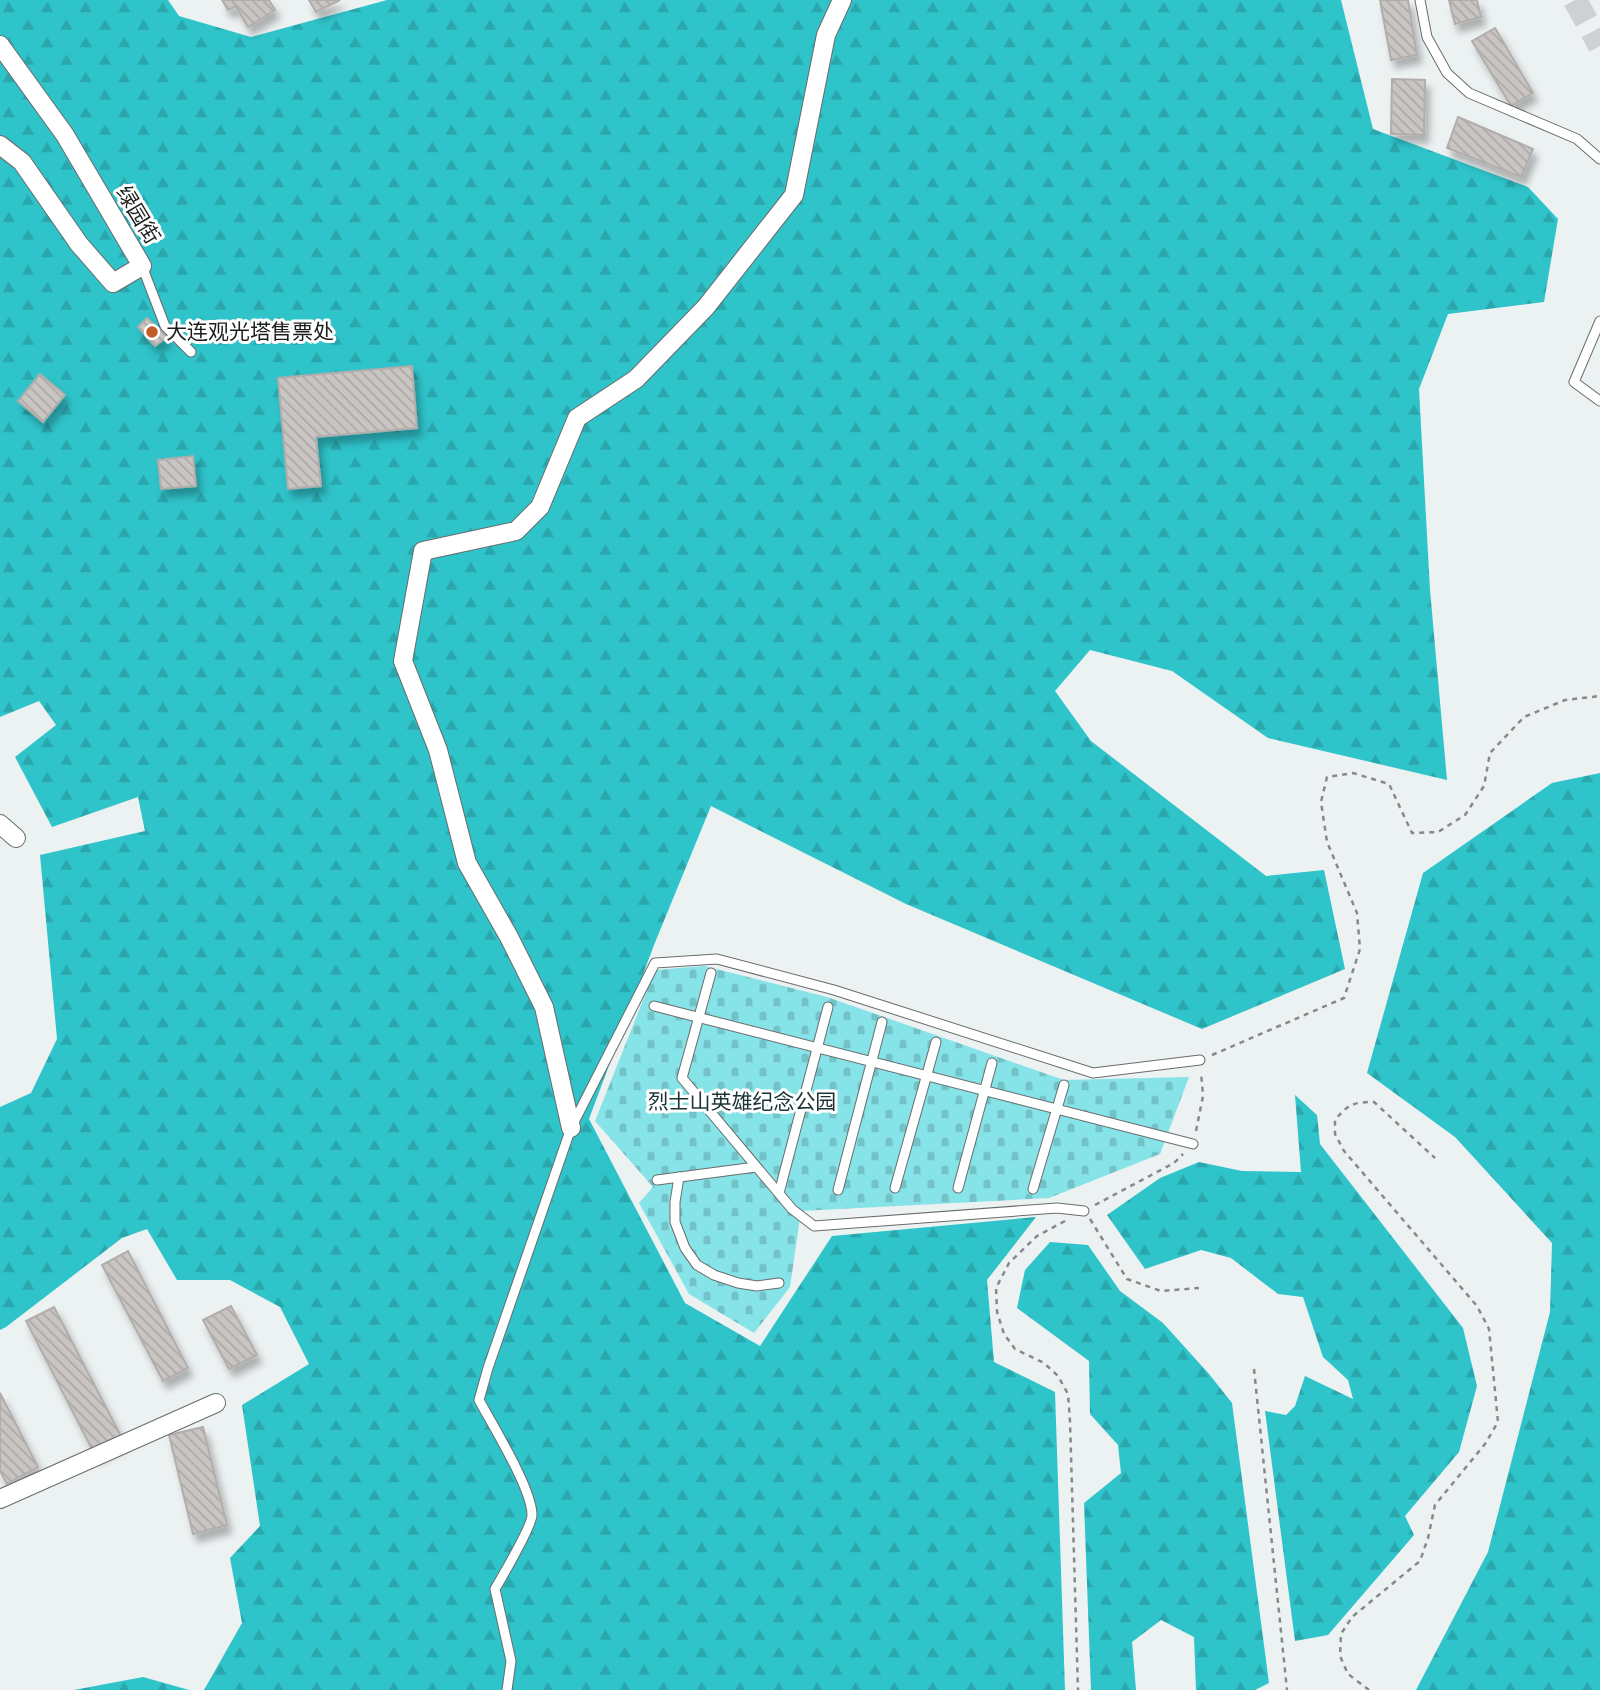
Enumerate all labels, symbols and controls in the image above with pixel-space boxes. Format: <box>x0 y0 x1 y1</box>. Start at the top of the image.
street label: 绿园街 <box>111 180 167 249</box>
place label: 大连观光塔售票处 <box>166 317 334 345</box>
marker: 大连观光塔售票处 <box>144 324 160 340</box>
park label: 烈士山英雄纪念公园 <box>648 1087 837 1115</box>

